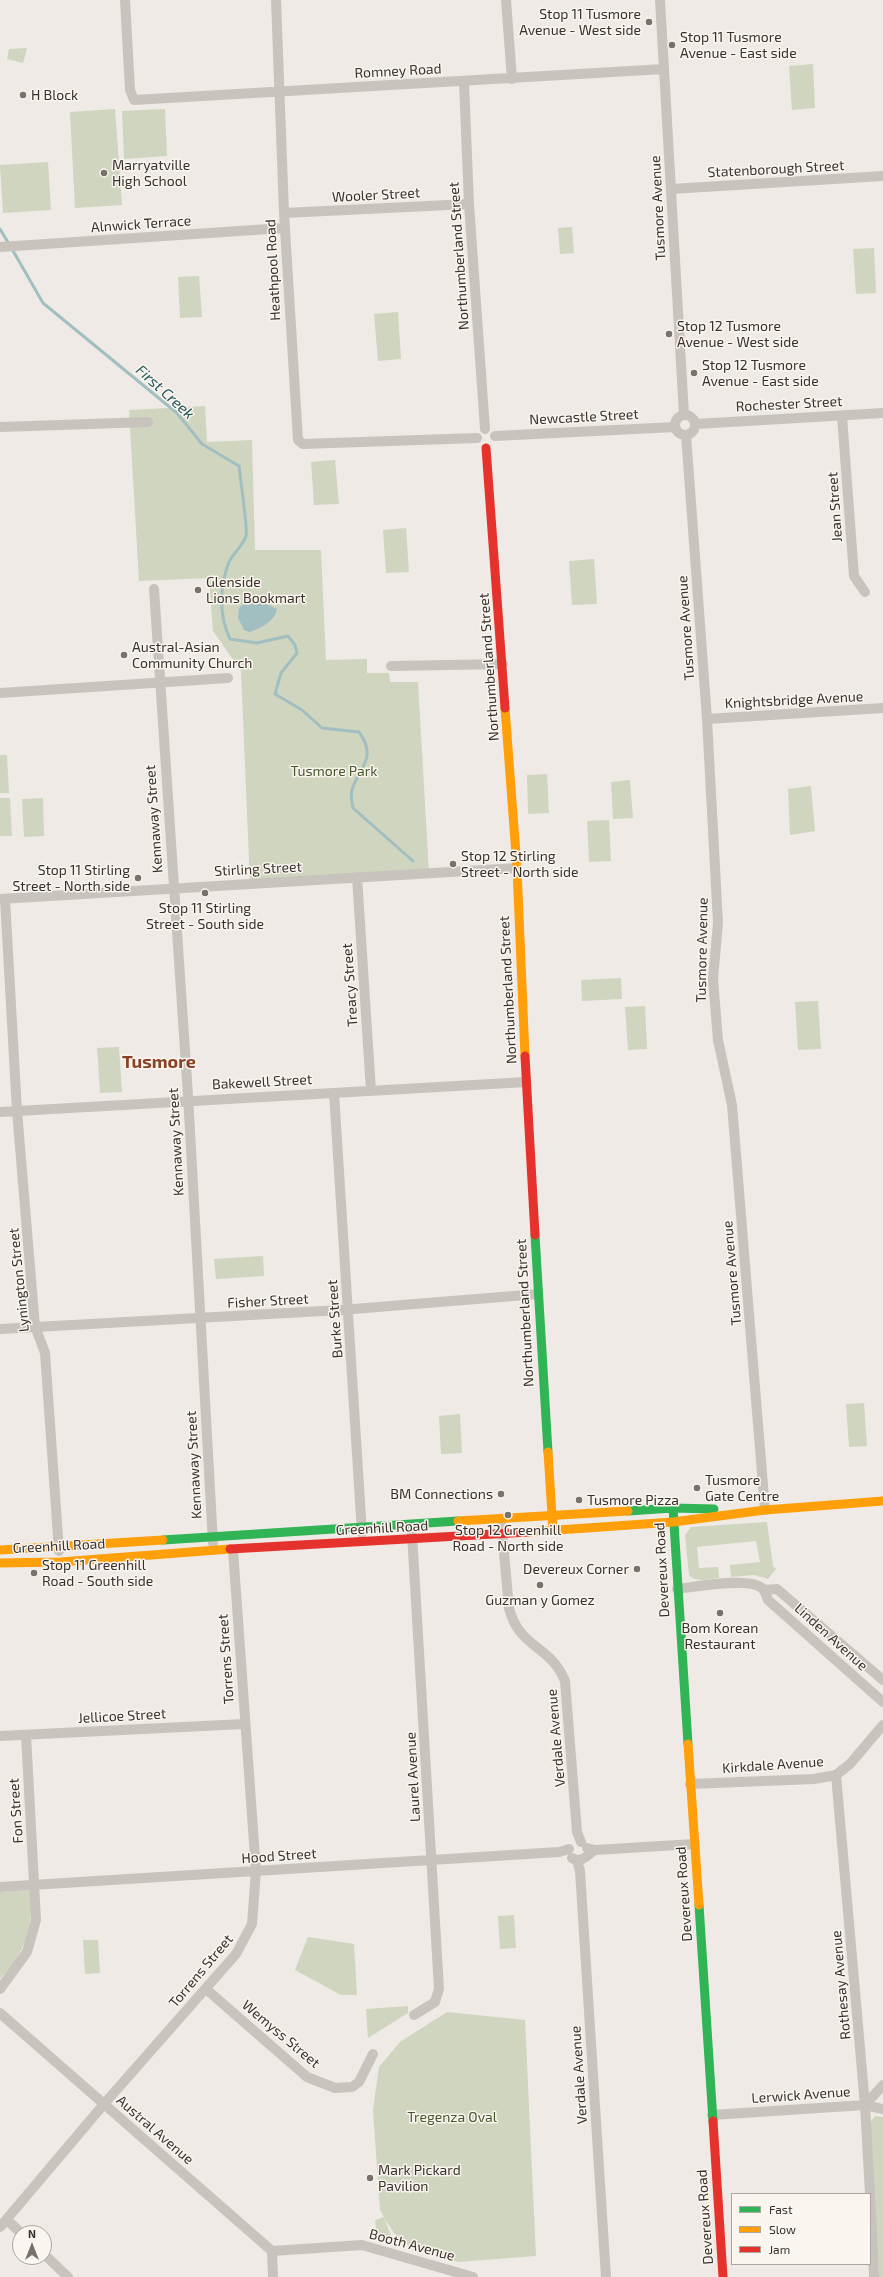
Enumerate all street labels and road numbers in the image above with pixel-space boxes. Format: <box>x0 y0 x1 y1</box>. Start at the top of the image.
street label: Romney Road <box>354 60 442 82</box>
street label: Tusmore Avenue <box>647 155 669 261</box>
street label: Statenborough Street <box>707 157 845 181</box>
street label: Northumberland Street <box>445 181 473 331</box>
street label: Wooler Street <box>331 184 421 206</box>
street label: Alnwick Terrace <box>90 212 192 236</box>
street label: Heathpool Road <box>262 219 284 321</box>
street label: Rochester Street <box>735 393 843 415</box>
street label: Newcastle Street <box>529 406 639 428</box>
street label: Jean Street <box>824 471 846 543</box>
street label: Tusmore Avenue <box>674 575 698 681</box>
street label: Northumberland Street <box>475 592 503 742</box>
street label: Knightsbridge Avenue <box>724 688 864 712</box>
street label: Kennaway Street <box>142 764 166 874</box>
street label: Stirling Street <box>214 858 302 880</box>
street label: Tusmore Avenue <box>693 897 711 1003</box>
street label: Northumberland Street <box>496 916 520 1064</box>
street label: Treacy Street <box>339 943 361 1027</box>
street label: Bakewell Street <box>212 1071 312 1093</box>
street label: Kennaway Street <box>165 1088 187 1196</box>
street label: Tusmore Avenue <box>719 1220 745 1326</box>
street label: Lynington Street <box>5 1227 33 1333</box>
street label: Northumberland Street <box>513 1239 537 1387</box>
street label: Burke Street <box>324 1279 346 1359</box>
street label: Fisher Street <box>227 1290 309 1312</box>
street label: Kennaway Street <box>183 1411 205 1519</box>
street label: Greenhill Road <box>335 1517 429 1539</box>
street label: Devereux Road <box>651 1522 673 1618</box>
street label: Greenhill Road <box>12 1535 106 1557</box>
street label: Linden Avenue <box>791 1600 871 1674</box>
street label: Torrens Street <box>214 1613 238 1705</box>
street label: Verdale Avenue <box>543 1688 569 1788</box>
street label: Jellicoe Street <box>77 1705 167 1727</box>
street label: Laurel Avenue <box>402 1732 424 1822</box>
street label: Kirkdale Avenue <box>722 1753 824 1777</box>
street label: Fon Street <box>5 1778 27 1844</box>
street label: Hood Street <box>241 1845 317 1867</box>
street label: Devereux Road <box>672 1846 696 1942</box>
street label: Rothesay Avenue <box>828 1930 854 2040</box>
street label: Torrens Street <box>166 1931 236 2011</box>
street label: Wemyss Street <box>239 1997 323 2071</box>
street label: Verdale Avenue <box>567 2025 591 2125</box>
street label: Lerwick Avenue <box>751 2083 851 2107</box>
street label: Austral Avenue <box>113 2092 197 2168</box>
street label: Devereux Road <box>693 2169 717 2265</box>
street label: Booth Avenue <box>367 2225 457 2265</box>

